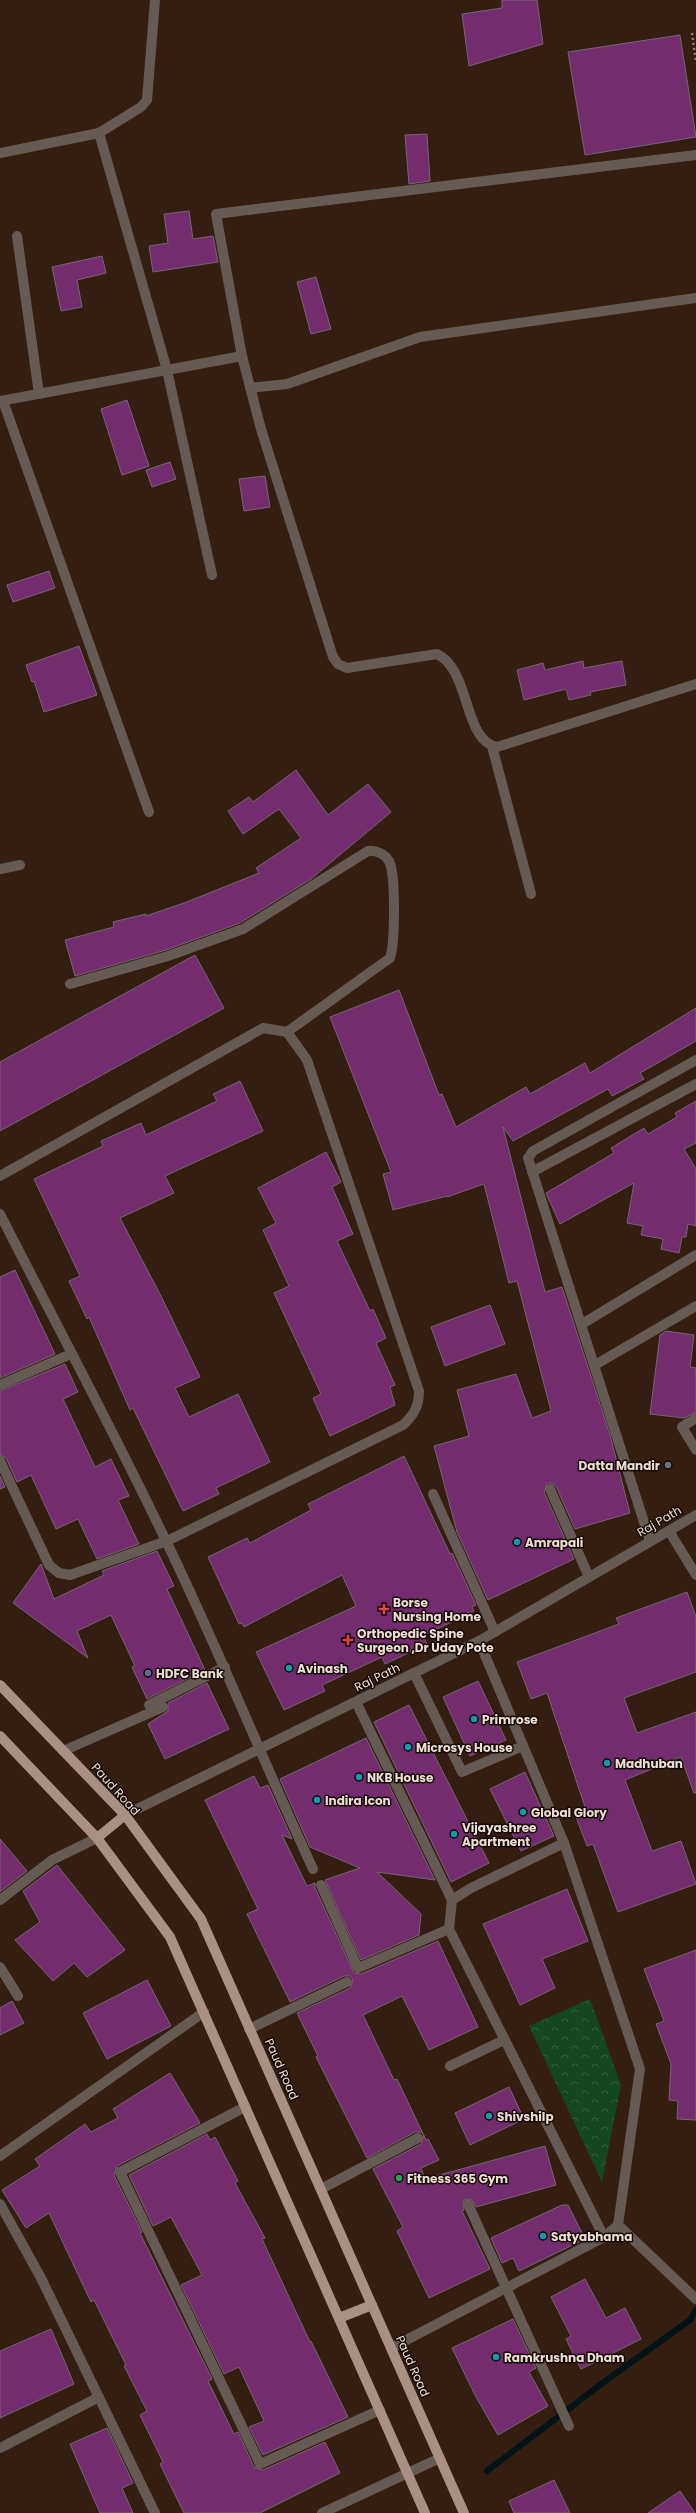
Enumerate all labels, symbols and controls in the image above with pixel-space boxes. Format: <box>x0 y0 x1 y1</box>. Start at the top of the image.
place label: Datta Mandir <box>579 1457 660 1474</box>
marker: Datta Mandir <box>663 1460 673 1470</box>
street label: Raj Path <box>634 1501 684 1541</box>
place label: Amrapali <box>525 1534 583 1551</box>
marker: Amrapali <box>512 1537 522 1547</box>
place label: Borse Nursing Home <box>393 1594 481 1625</box>
marker: Borse Nursing Home <box>378 1603 390 1615</box>
place label: Orthopedic Spine Surgeon ,Dr Uday Pote <box>357 1625 494 1656</box>
marker: Orthopedic Spine Surgeon ,Dr Uday Pote <box>342 1634 354 1646</box>
street label: Raj Path <box>351 1659 403 1695</box>
place label: Avinash <box>297 1660 348 1677</box>
marker: Avinash <box>284 1663 294 1673</box>
place label: HDFC Bank <box>156 1665 224 1682</box>
marker: HDFC Bank <box>143 1668 153 1678</box>
place label: Primrose <box>482 1711 538 1728</box>
marker: Primrose <box>469 1714 479 1724</box>
place label: Microsys House <box>416 1739 513 1756</box>
marker: Microsys House <box>403 1742 413 1752</box>
place label: Madhuban <box>615 1755 683 1772</box>
marker: Madhuban <box>602 1758 612 1768</box>
street label: Paud Road <box>88 1759 144 1819</box>
place label: NKB House <box>367 1769 434 1786</box>
marker: NKB House <box>354 1772 364 1782</box>
place label: Indira Icon <box>325 1792 391 1809</box>
marker: Indira Icon <box>312 1795 322 1805</box>
place label: Global Glory <box>531 1804 607 1821</box>
marker: Global Glory <box>518 1807 528 1817</box>
place label: Vijayashree Apartment <box>462 1819 537 1850</box>
marker: Vijayashree Apartment <box>449 1829 459 1839</box>
street label: Paud Road <box>261 2036 303 2102</box>
place label: Shivshilp <box>497 2108 554 2125</box>
marker: Shivshilp <box>484 2111 494 2121</box>
place label: Fitness 365 Gym <box>407 2170 508 2187</box>
marker: Fitness 365 Gym <box>394 2173 404 2183</box>
place label: Satyabhama <box>551 2228 632 2245</box>
marker: Satyabhama <box>538 2231 548 2241</box>
street label: Paud Road <box>392 2333 434 2399</box>
place label: Ramkrushna Dham <box>504 2349 625 2366</box>
marker: Ramkrushna Dham <box>491 2352 501 2362</box>

